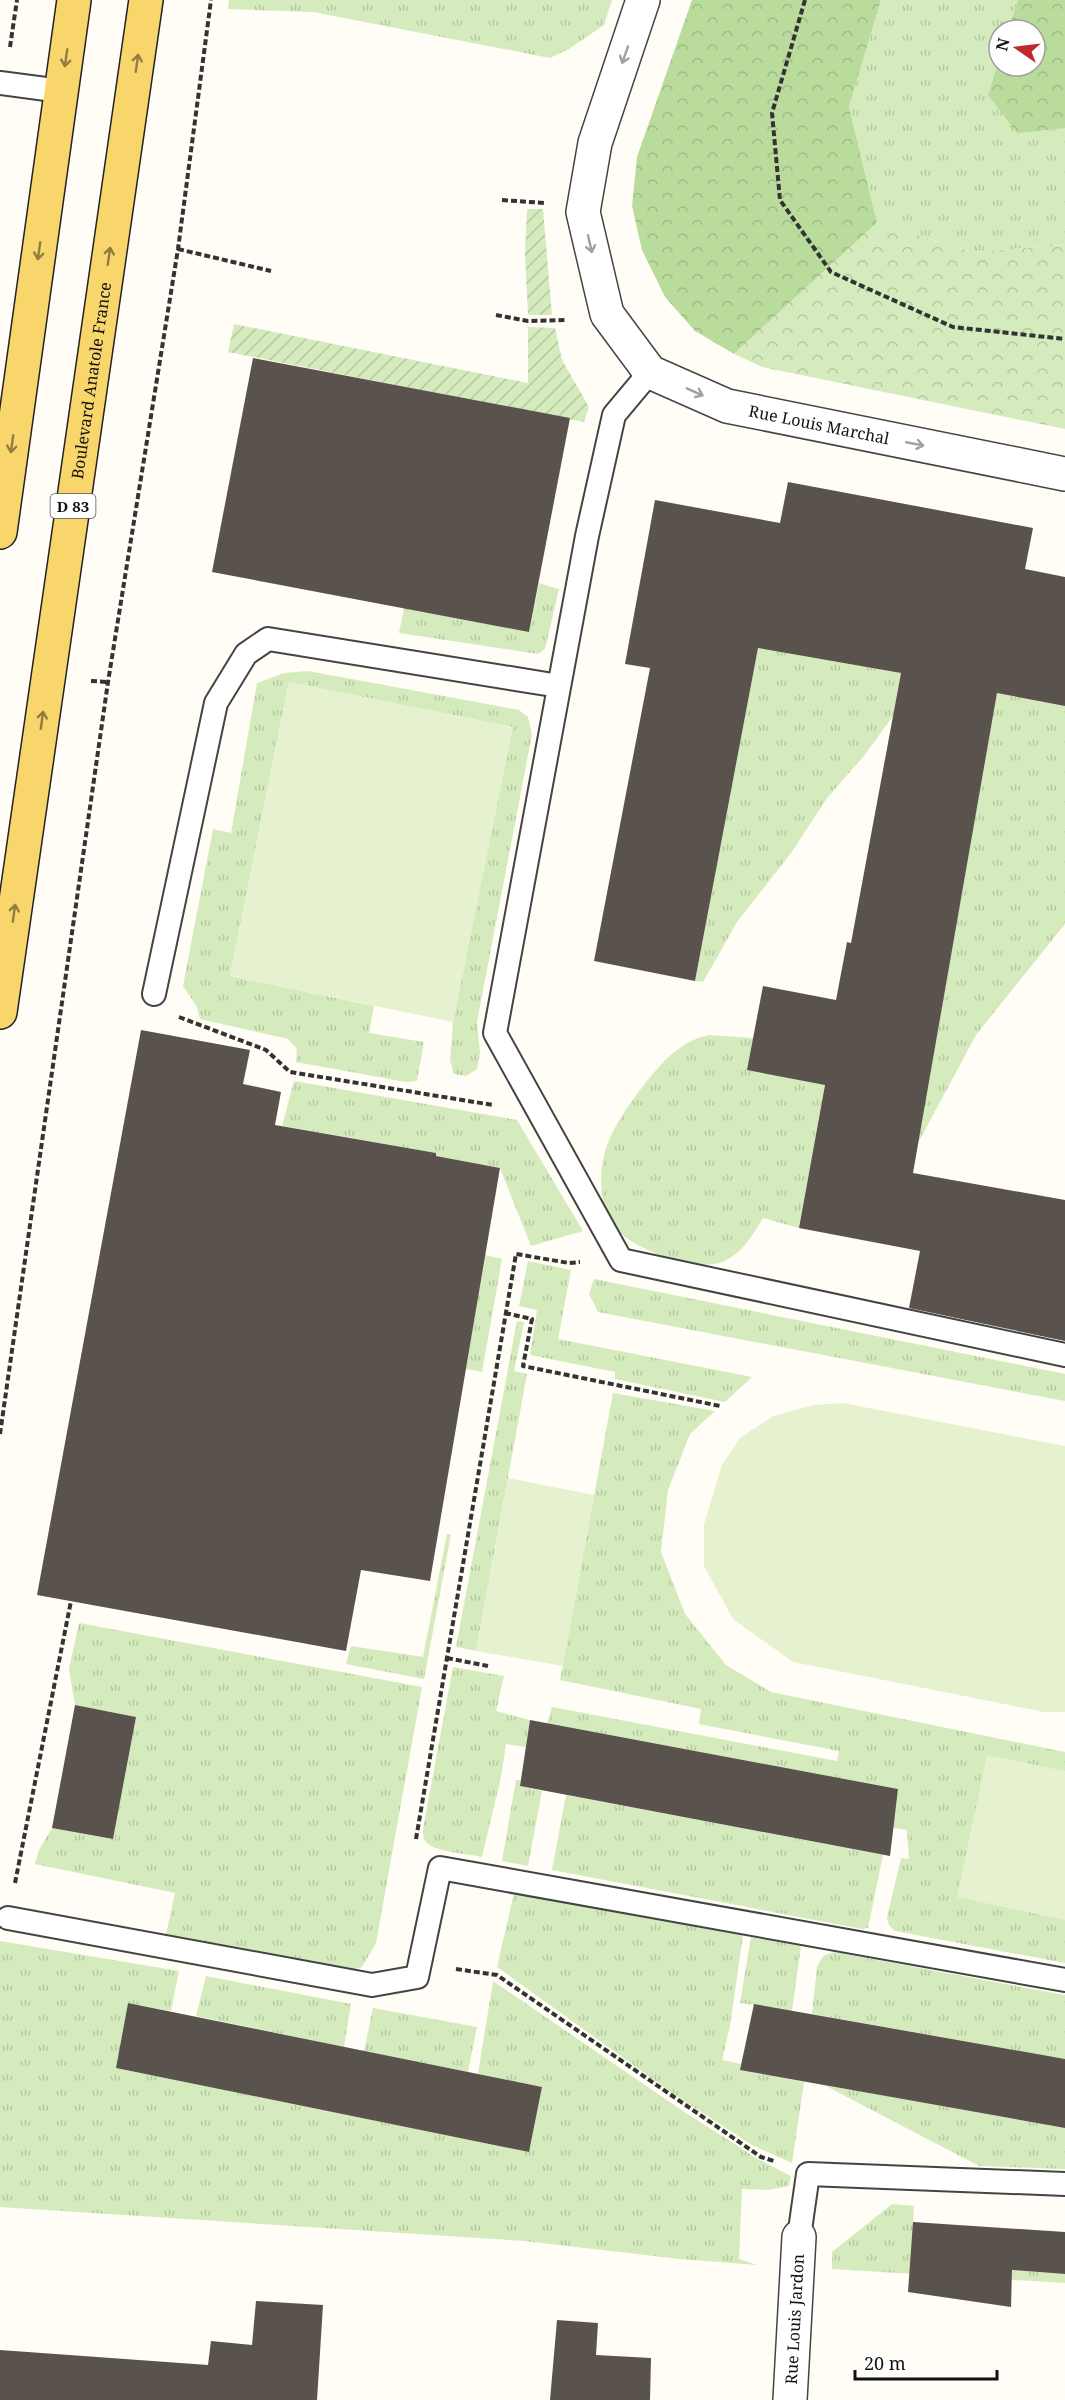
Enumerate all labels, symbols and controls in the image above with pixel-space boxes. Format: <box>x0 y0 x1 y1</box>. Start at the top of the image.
north arrow <box>987 18 1047 78</box>
text: N <box>990 35 1015 53</box>
one-way arrow <box>618 45 629 64</box>
one-way arrow <box>60 48 71 67</box>
one-way arrow <box>131 54 142 74</box>
one-way arrow <box>585 234 597 253</box>
one-way arrow <box>34 241 45 260</box>
one-way arrow <box>104 247 115 267</box>
street label: Boulevard Anatole France <box>66 281 116 481</box>
one-way arrow <box>686 387 704 398</box>
street label: Rue Louis Marchal <box>747 400 891 449</box>
one-way arrow <box>7 434 18 454</box>
one-way arrow <box>905 439 925 450</box>
road number: D 83 <box>50 494 96 518</box>
one-way arrow <box>37 710 48 730</box>
one-way arrow <box>9 903 20 923</box>
street label: Rue Louis Jardon <box>780 2253 809 2385</box>
scale bar <box>855 2343 998 2381</box>
text: 20 m <box>864 2351 906 2375</box>

